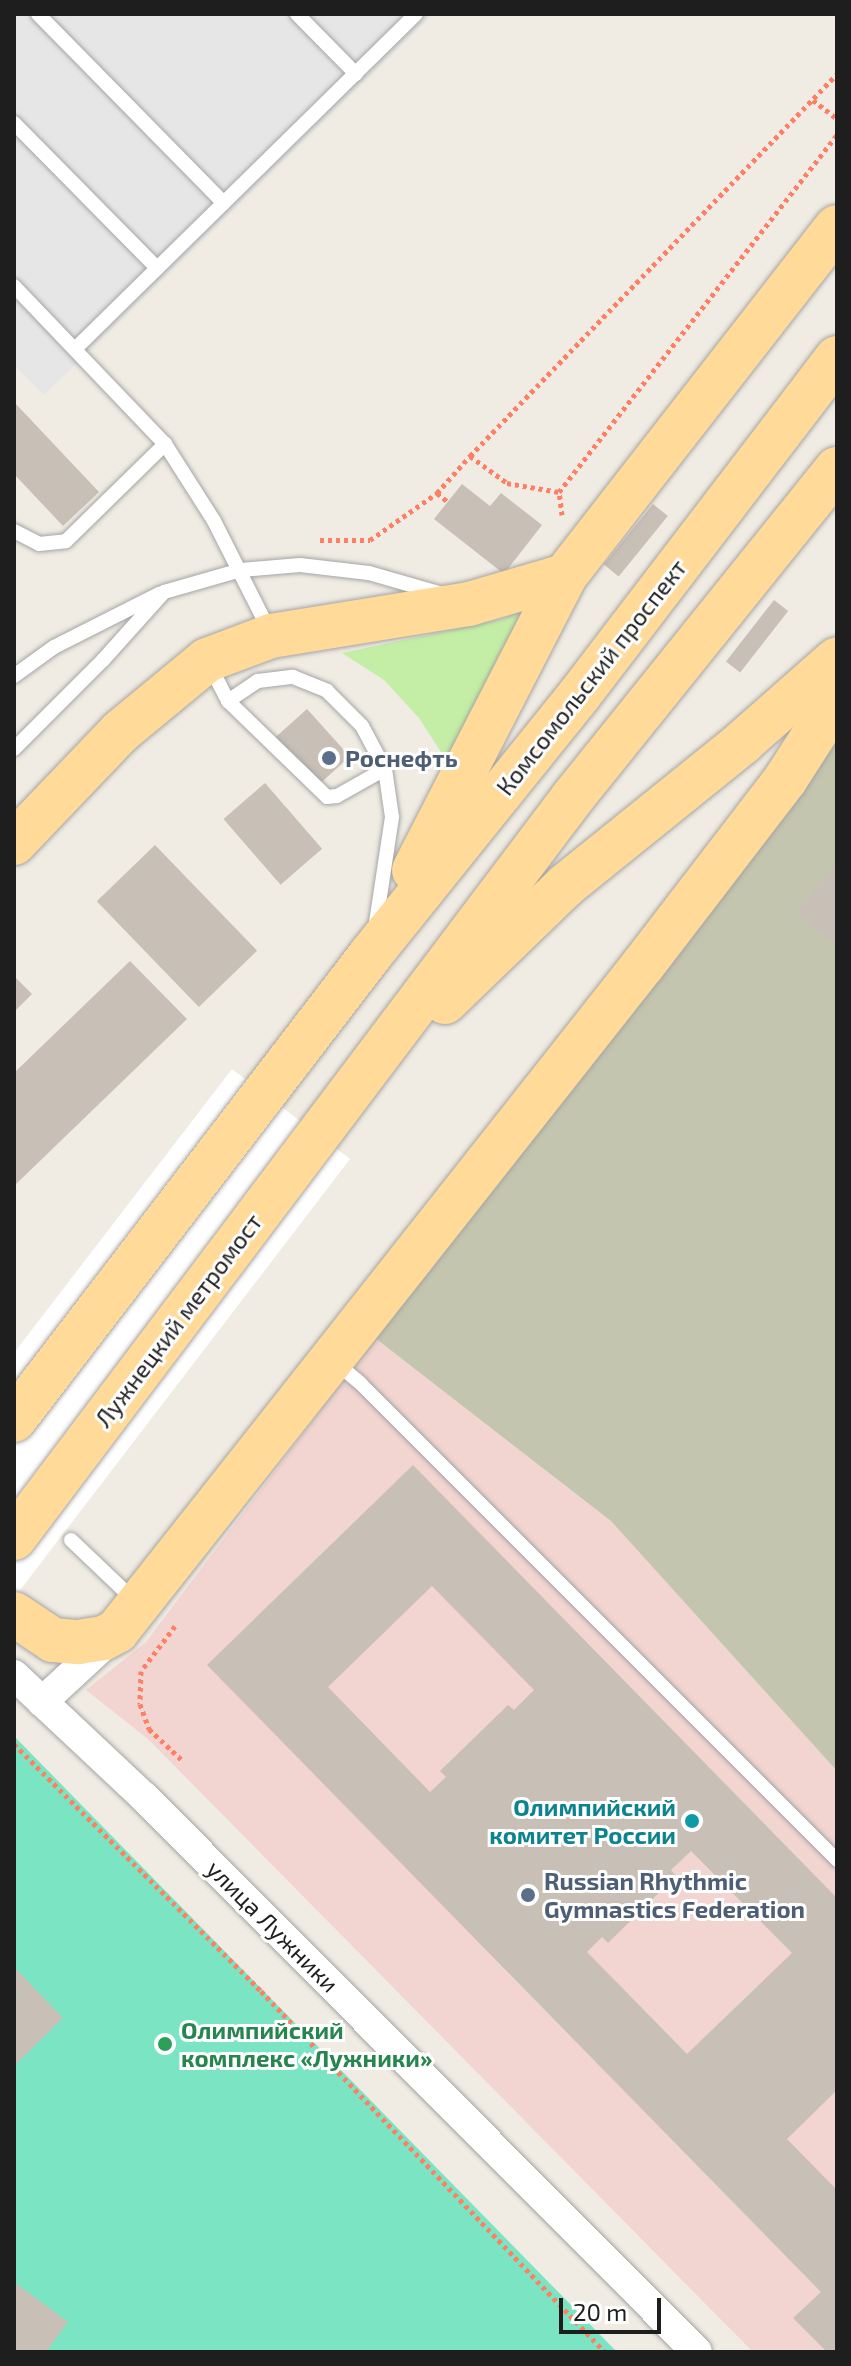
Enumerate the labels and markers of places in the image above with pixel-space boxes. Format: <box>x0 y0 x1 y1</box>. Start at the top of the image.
place label: Роснефть <box>345 744 458 772</box>
marker: Роснефть <box>320 749 338 767</box>
place label: Олимпийский комитет России <box>489 1793 676 1849</box>
marker: Олимпийский комитет России <box>683 1812 701 1830</box>
place label: Russian Rhythmic Gymnastics Federation <box>544 1867 805 1923</box>
marker: Russian Rhythmic Gymnastics Federation <box>519 1886 537 1904</box>
place label: Олимпийский комплекс «Лужники» <box>181 2016 432 2072</box>
marker: Олимпийский комплекс «Лужники» <box>156 2035 174 2053</box>

